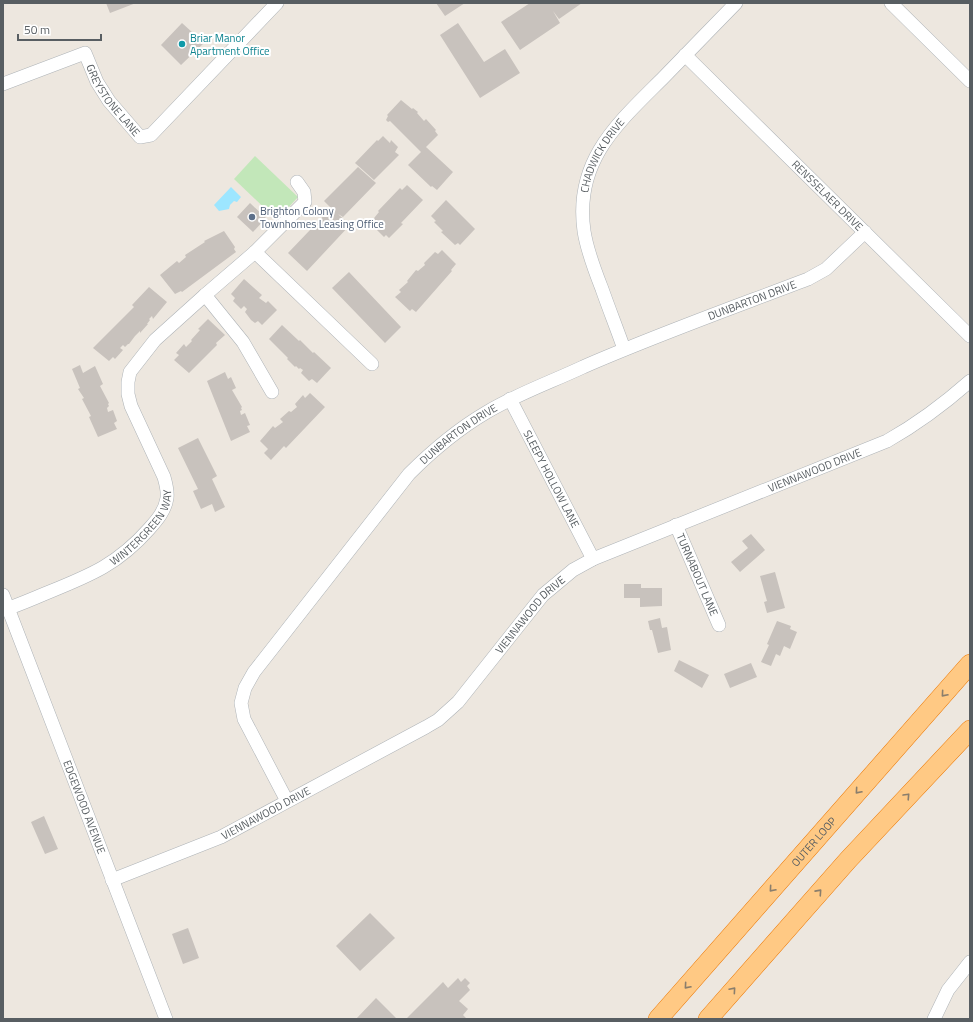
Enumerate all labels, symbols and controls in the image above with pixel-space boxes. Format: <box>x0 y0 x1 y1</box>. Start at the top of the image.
scale bar <box>18 16 101 42</box>
text: 50 m <box>24 20 50 39</box>
place label: Briar Manor Apartment Office <box>190 30 270 59</box>
marker: Briar Manor Apartment Office <box>177 39 187 49</box>
street label: GREYSTONE LANE <box>82 62 144 140</box>
street label: CHADWICK DRIVE <box>576 115 628 194</box>
street label: RENSSELAER DRIVE <box>788 157 867 234</box>
place label: Brighton Colony Townhomes Leasing Office <box>260 203 384 232</box>
marker: Brighton Colony Townhomes Leasing Office <box>247 212 257 222</box>
street label: DUNBARTON DRIVE <box>705 276 798 324</box>
street label: DUNBARTON DRIVE <box>416 400 500 468</box>
street label: SLEEPY HOLLOW LANE <box>519 427 583 530</box>
street label: VIENNAWOOD DRIVE <box>766 444 864 496</box>
street label: WINTERGREEN WAY <box>106 489 175 569</box>
street label: TURNABOUT LANE <box>673 531 722 618</box>
street label: VIENNAWOOD DRIVE <box>491 572 568 657</box>
one-way arrow <box>942 689 949 696</box>
street label: EDGEWOOD AVENUE <box>59 758 110 856</box>
street label: VIENNAWOOD DRIVE <box>218 782 313 844</box>
one-way arrow <box>856 786 863 794</box>
one-way arrow <box>902 794 909 801</box>
street label: OUTER LOOP <box>787 813 840 870</box>
one-way arrow <box>770 884 777 891</box>
one-way arrow <box>815 890 822 897</box>
one-way arrow <box>684 982 691 989</box>
one-way arrow <box>729 987 736 994</box>

